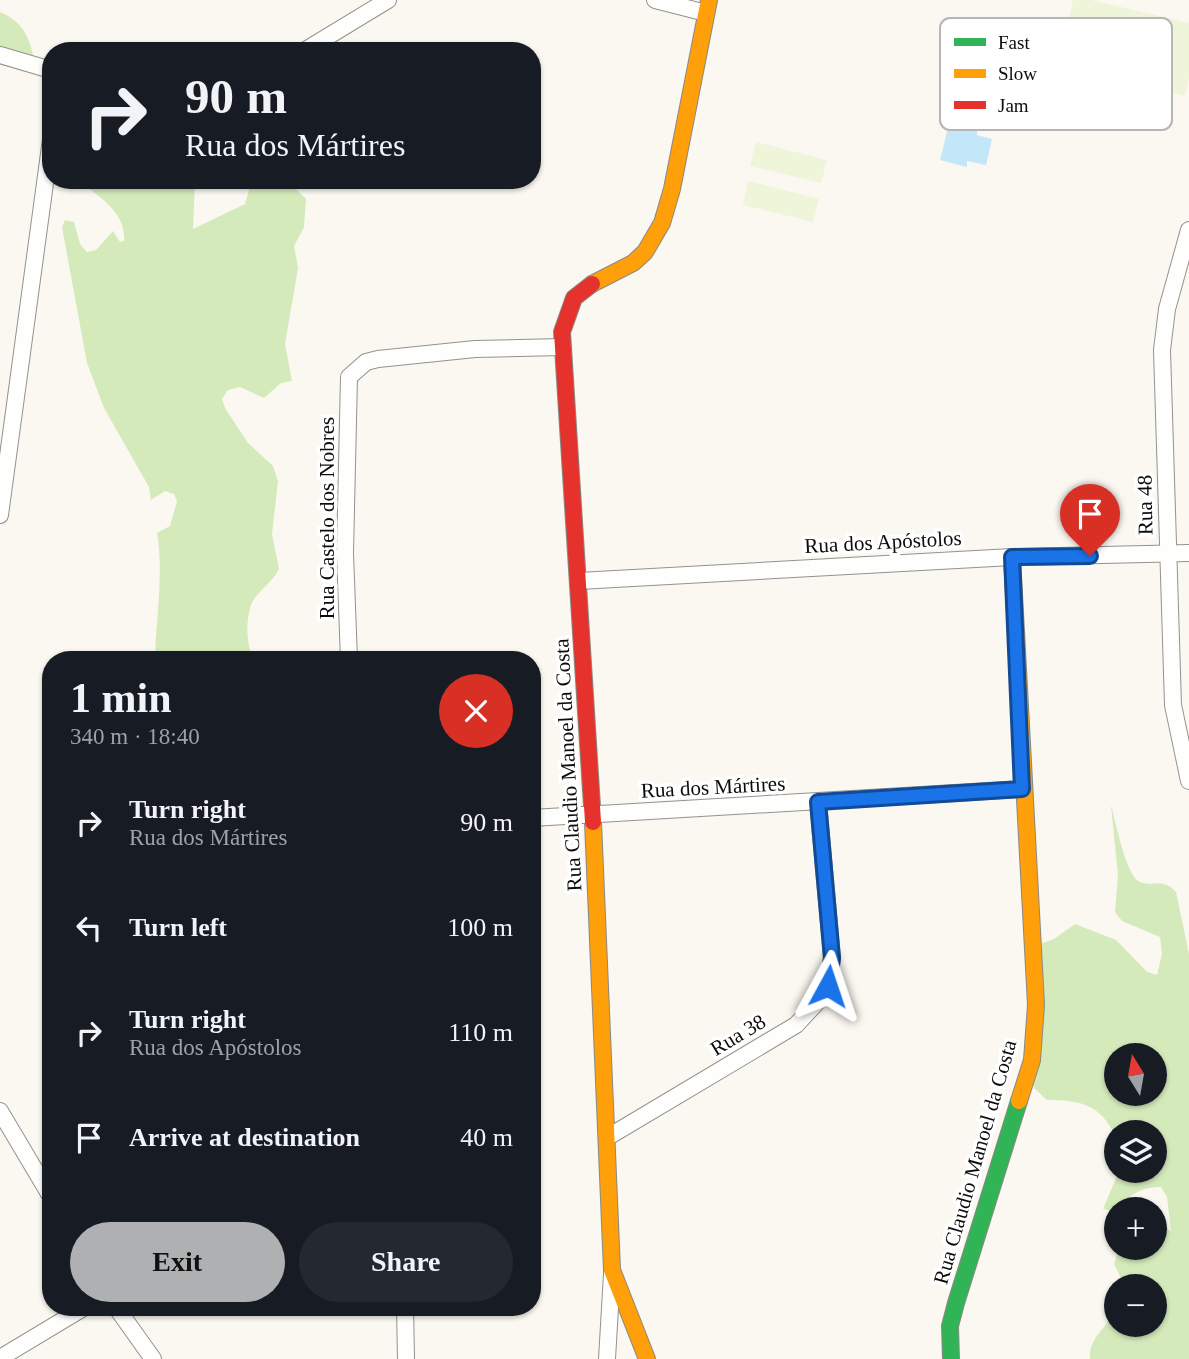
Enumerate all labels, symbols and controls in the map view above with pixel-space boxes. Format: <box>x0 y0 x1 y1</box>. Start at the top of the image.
legend <box>940 18 1172 130</box>
text: Fast <box>998 32 1030 53</box>
text: Slow <box>998 63 1037 84</box>
text: 90 m <box>185 69 287 124</box>
icon: right <box>70 70 161 161</box>
text: Jam <box>998 95 1029 116</box>
text: Rua dos Mártires <box>185 127 405 163</box>
street label: Rua Castelo dos Nobres <box>315 417 339 619</box>
street label: Rua 48 <box>1132 475 1158 535</box>
pin <box>1060 484 1120 556</box>
icon: arrive <box>1071 495 1109 533</box>
street label: Rua dos Apóstolos <box>804 526 962 558</box>
street label: Rua Claudio Manoel da Costa <box>549 637 587 892</box>
button: close <box>439 674 513 748</box>
text: 1 min <box>70 675 172 721</box>
text: 340 m · 18:40 <box>70 724 200 749</box>
street label: Rua dos Mártires <box>640 771 786 803</box>
text: Turn right <box>129 795 246 824</box>
icon: right <box>70 804 108 842</box>
text: 90 m <box>460 808 513 837</box>
text: Rua dos Mártires <box>129 825 287 850</box>
icon: left <box>70 909 108 947</box>
text: Turn left <box>129 913 227 942</box>
text: 100 m <box>447 913 513 942</box>
position arrow <box>791 949 865 1023</box>
text: Turn right <box>129 1005 246 1034</box>
street label: Rua 38 <box>706 1009 770 1061</box>
icon: right <box>70 1014 108 1052</box>
text: 110 m <box>448 1018 513 1047</box>
text: Rua dos Apóstolos <box>129 1035 302 1060</box>
street label: Rua Claudio Manoel da Costa <box>929 1036 1022 1287</box>
north arrow <box>1104 1043 1167 1106</box>
map controls <box>1104 1043 1167 1337</box>
icon: arrive <box>70 1119 108 1157</box>
button: layers <box>1104 1120 1167 1183</box>
text: Arrive at destination <box>129 1123 360 1152</box>
text: 40 m <box>460 1123 513 1152</box>
button: + <box>1104 1197 1167 1260</box>
button: Exit <box>70 1222 285 1302</box>
button: Share <box>299 1222 513 1302</box>
button: − <box>1104 1274 1167 1337</box>

